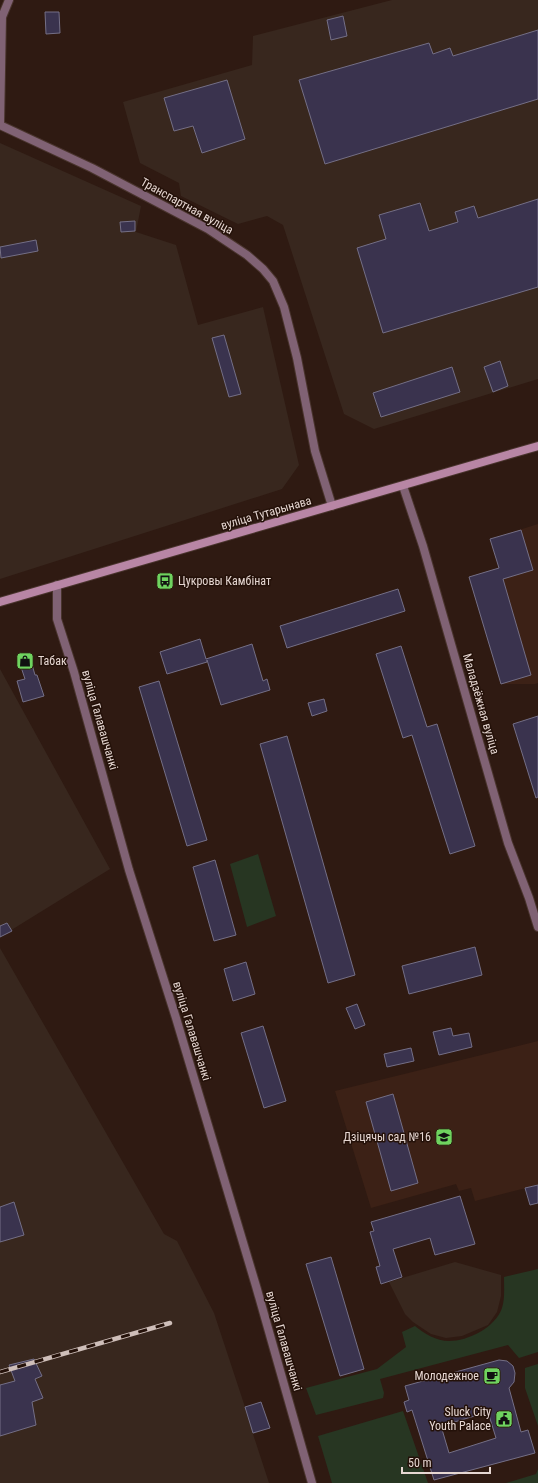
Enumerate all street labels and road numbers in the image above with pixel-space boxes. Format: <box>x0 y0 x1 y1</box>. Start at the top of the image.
street label: Транспартная вуліца <box>138 175 236 237</box>
street label: вуліца Тутарынава <box>219 493 313 533</box>
street label: Маладзёжная вуліца <box>460 652 502 756</box>
street label: вуліца Галавашчанкі <box>79 669 121 771</box>
street label: вуліца Галавашчанкі <box>170 980 214 1082</box>
street label: вуліца Галавашчанкі <box>263 1290 305 1392</box>

